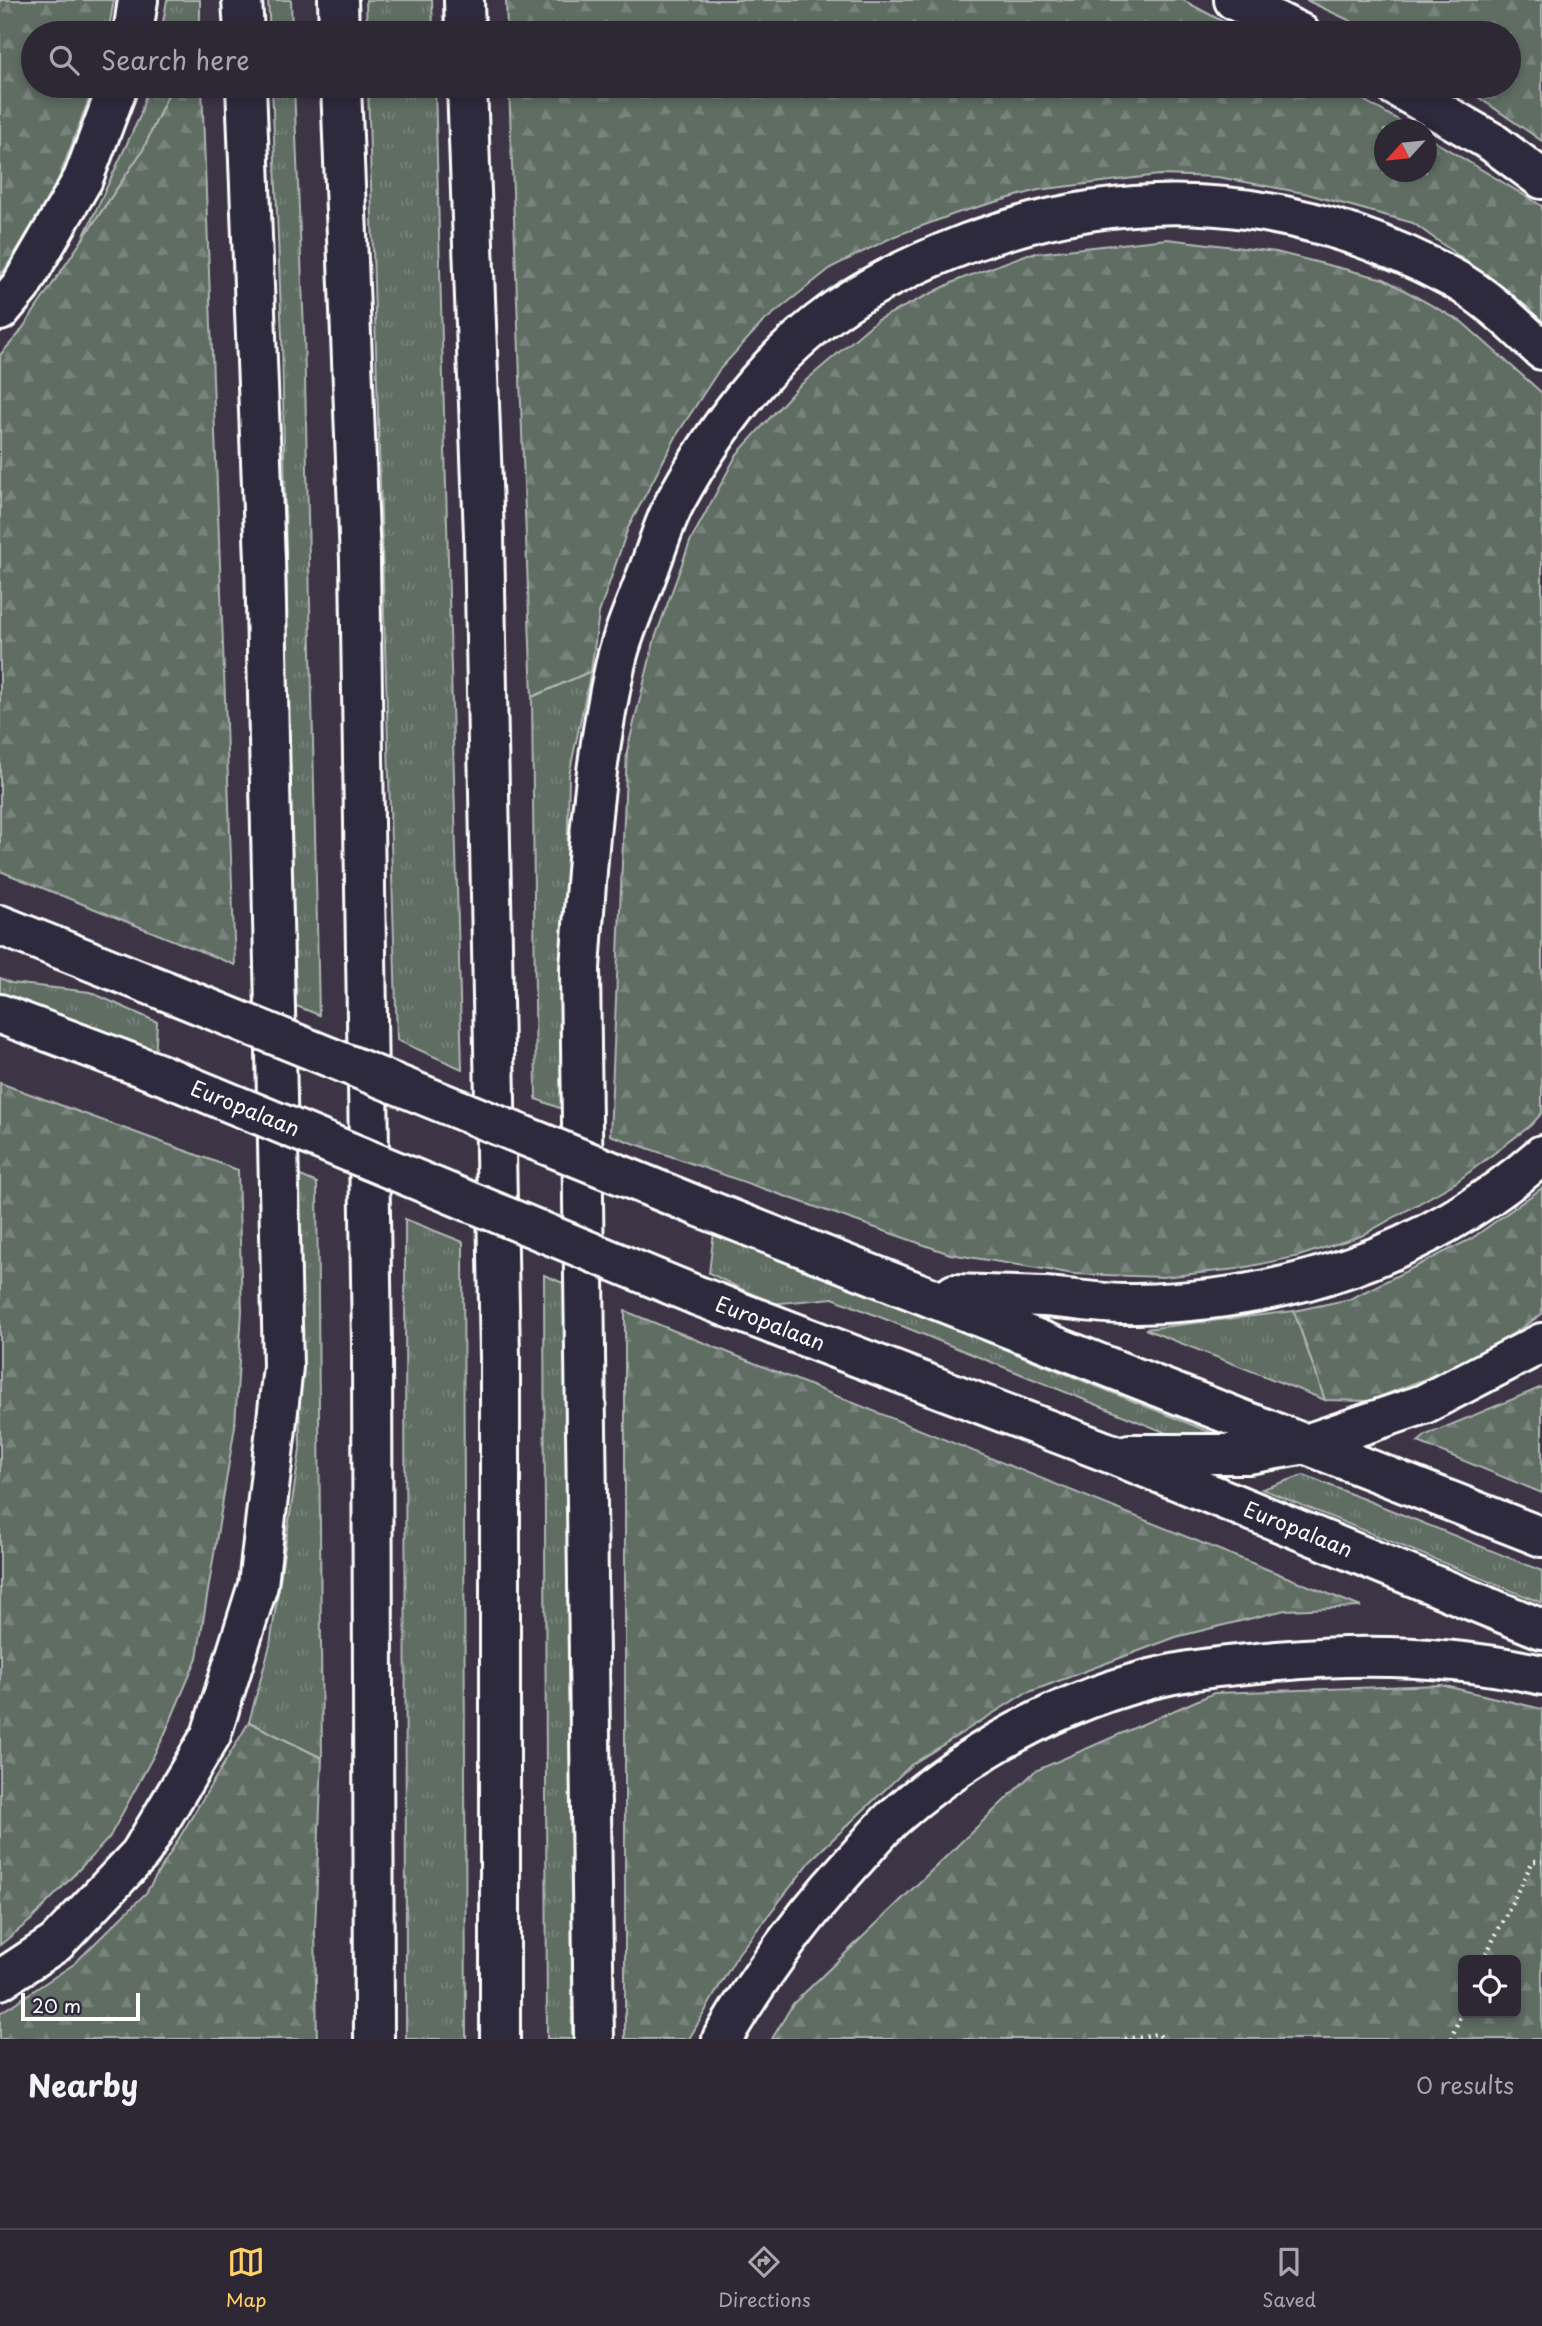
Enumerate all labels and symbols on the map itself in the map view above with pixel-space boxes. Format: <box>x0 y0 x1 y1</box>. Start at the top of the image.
north arrow <box>1374 119 1437 182</box>
street label: Europalaan <box>186 1071 305 1144</box>
street label: Europalaan <box>711 1287 830 1358</box>
street label: Europalaan <box>1239 1492 1358 1565</box>
scale bar <box>21 1990 140 2022</box>

